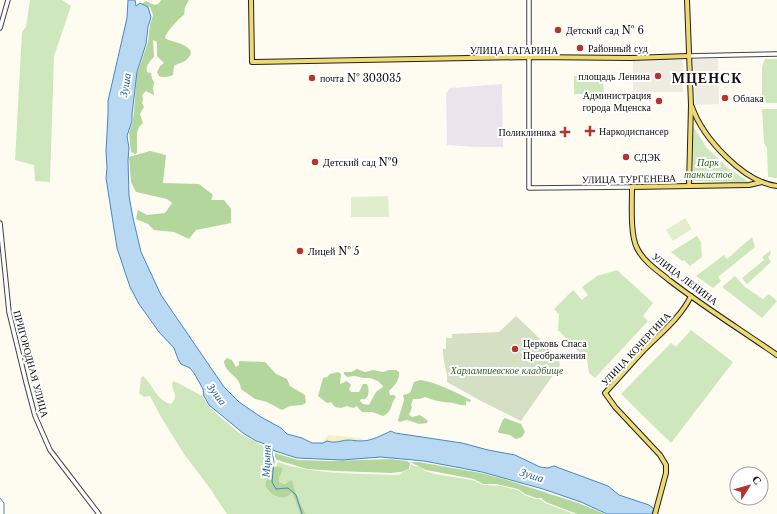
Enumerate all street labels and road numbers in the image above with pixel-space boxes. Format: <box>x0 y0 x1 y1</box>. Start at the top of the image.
street label: УЛИЦА ГАГАРИНА <box>470 44 559 57</box>
street label: УЛИЦА ТУРГЕНЕВА <box>582 172 677 186</box>
street label: УЛИЦА ЛЕНИНА <box>650 250 721 308</box>
street label: ПРИГОРОДНАЯ УЛИЦА <box>10 309 52 420</box>
street label: УЛИЦА КОЧЕРГИНА <box>598 309 674 389</box>

